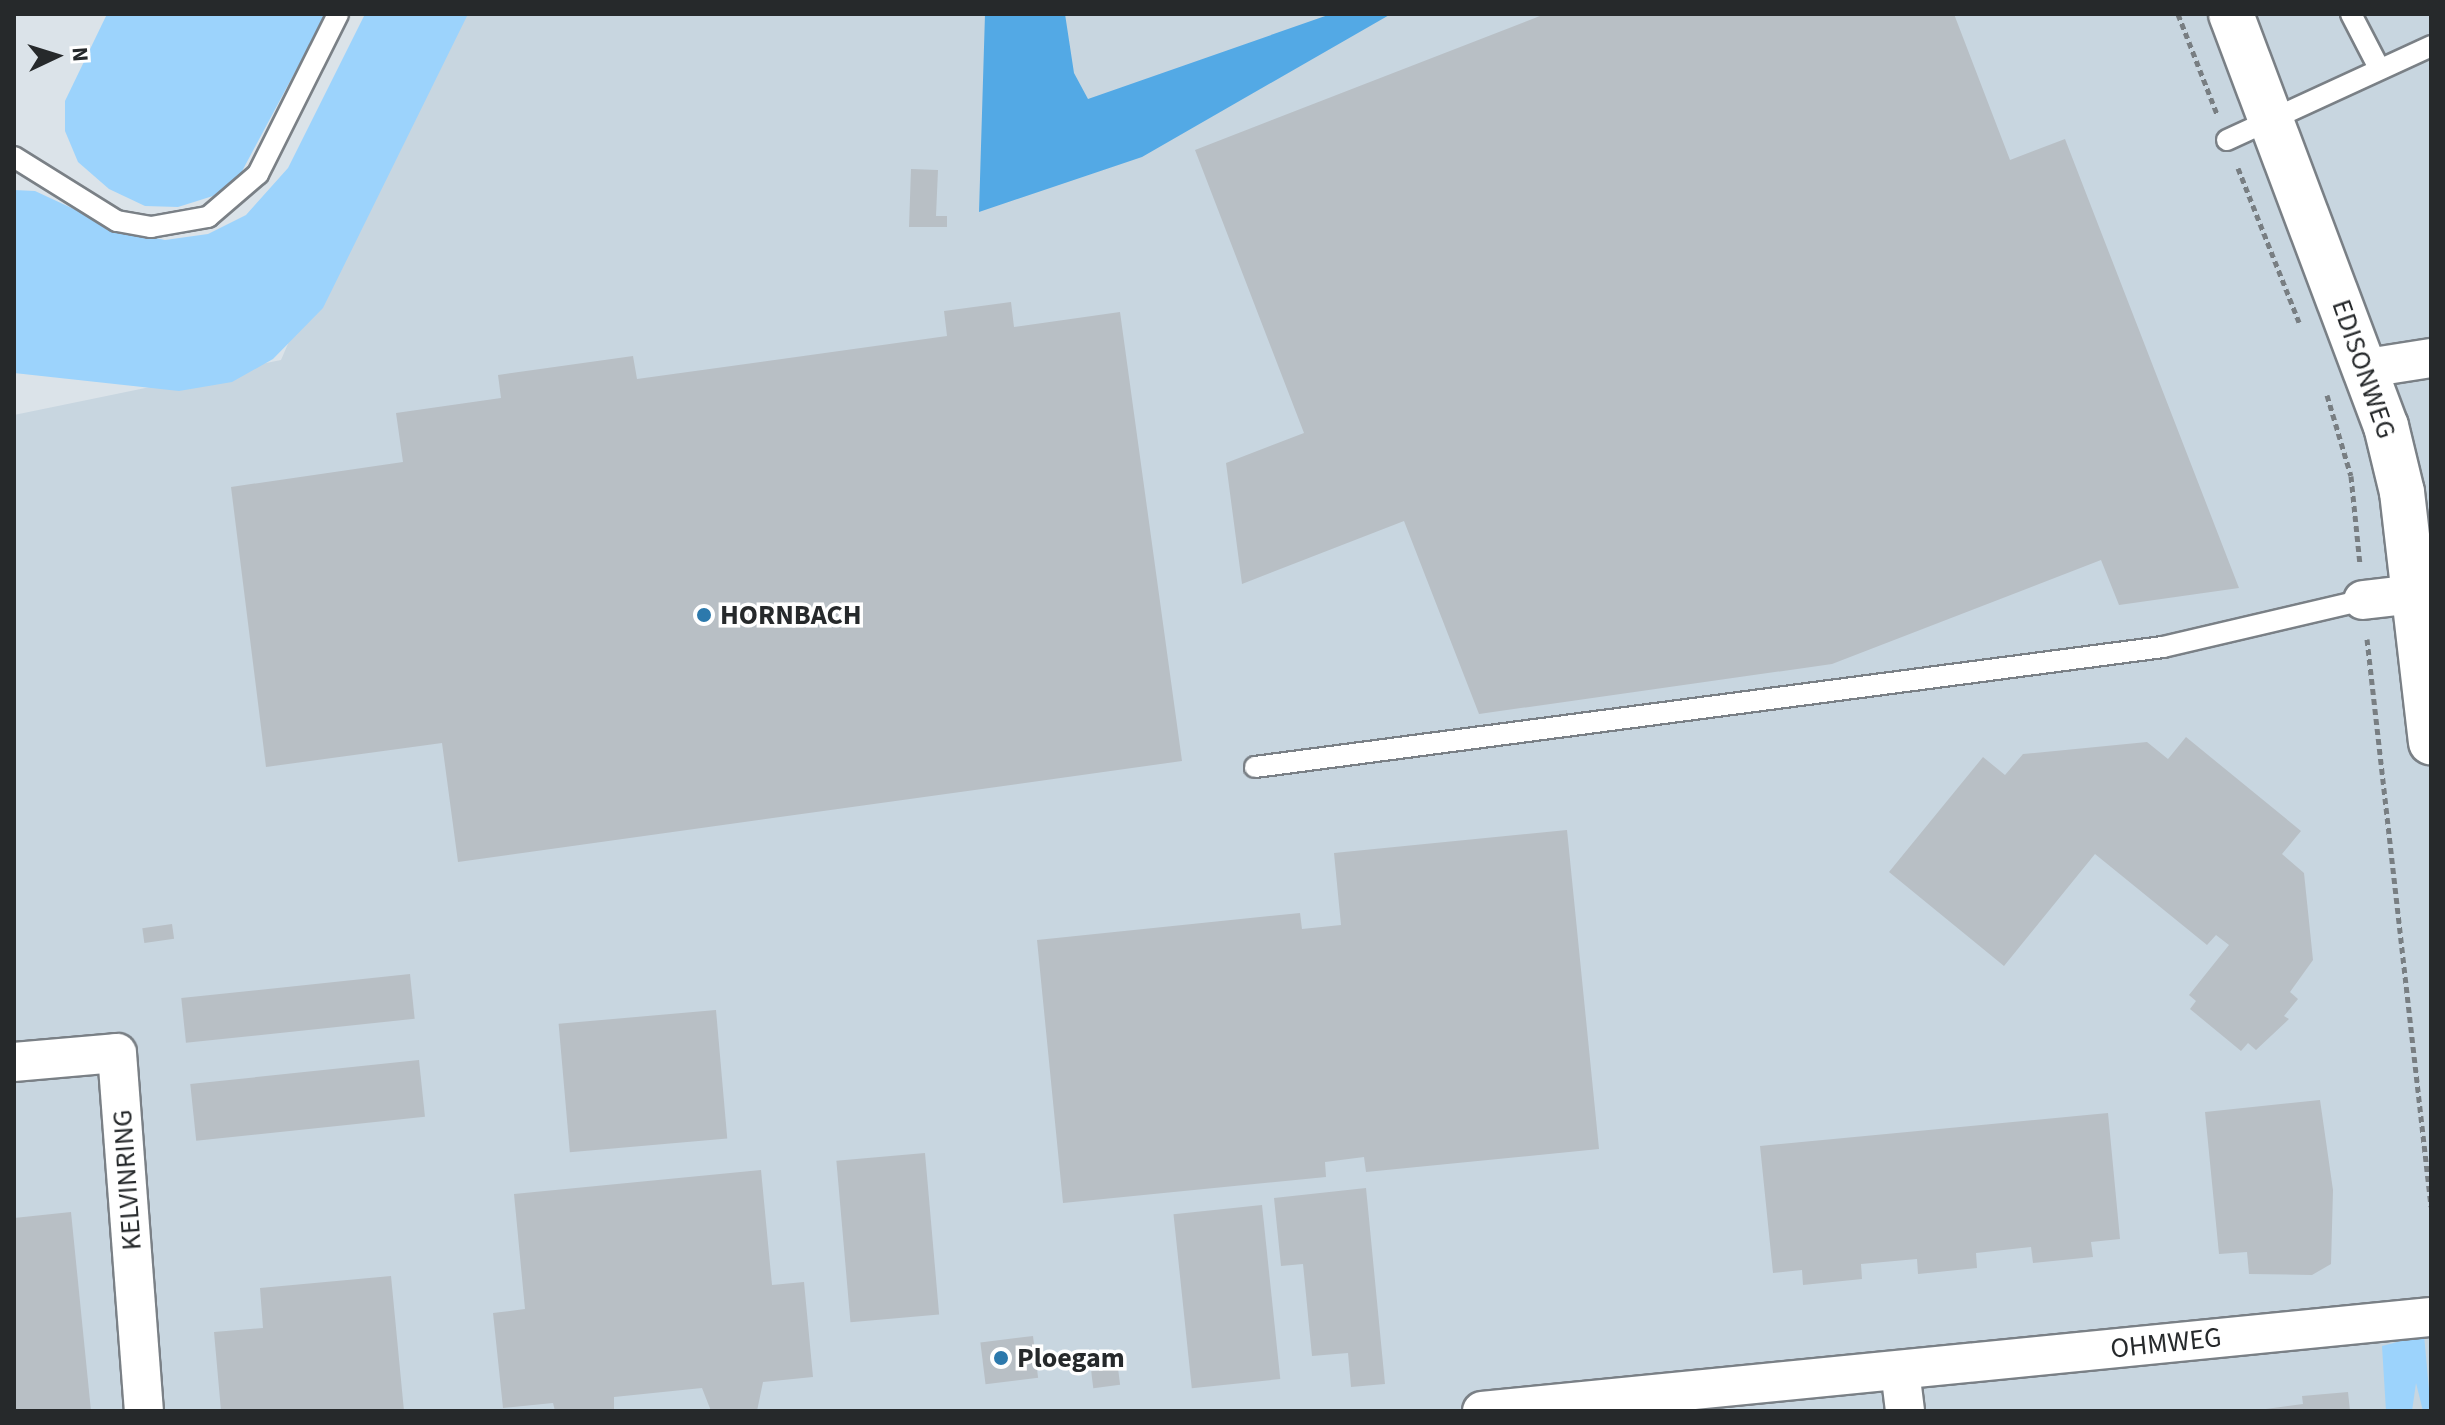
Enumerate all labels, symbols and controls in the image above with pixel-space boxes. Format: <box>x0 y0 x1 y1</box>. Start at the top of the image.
north arrow <box>16 16 96 96</box>
text: N <box>63 46 96 63</box>
street label: EDISONWEG <box>2325 295 2403 443</box>
place label: HORNBACH <box>720 598 862 632</box>
marker: HORNBACH <box>695 606 713 624</box>
street label: KELVINRING <box>105 1108 149 1252</box>
street label: OHMWEG <box>2109 1320 2223 1366</box>
place label: Ploegam <box>1017 1341 1125 1375</box>
marker: Ploegam <box>992 1349 1010 1367</box>

